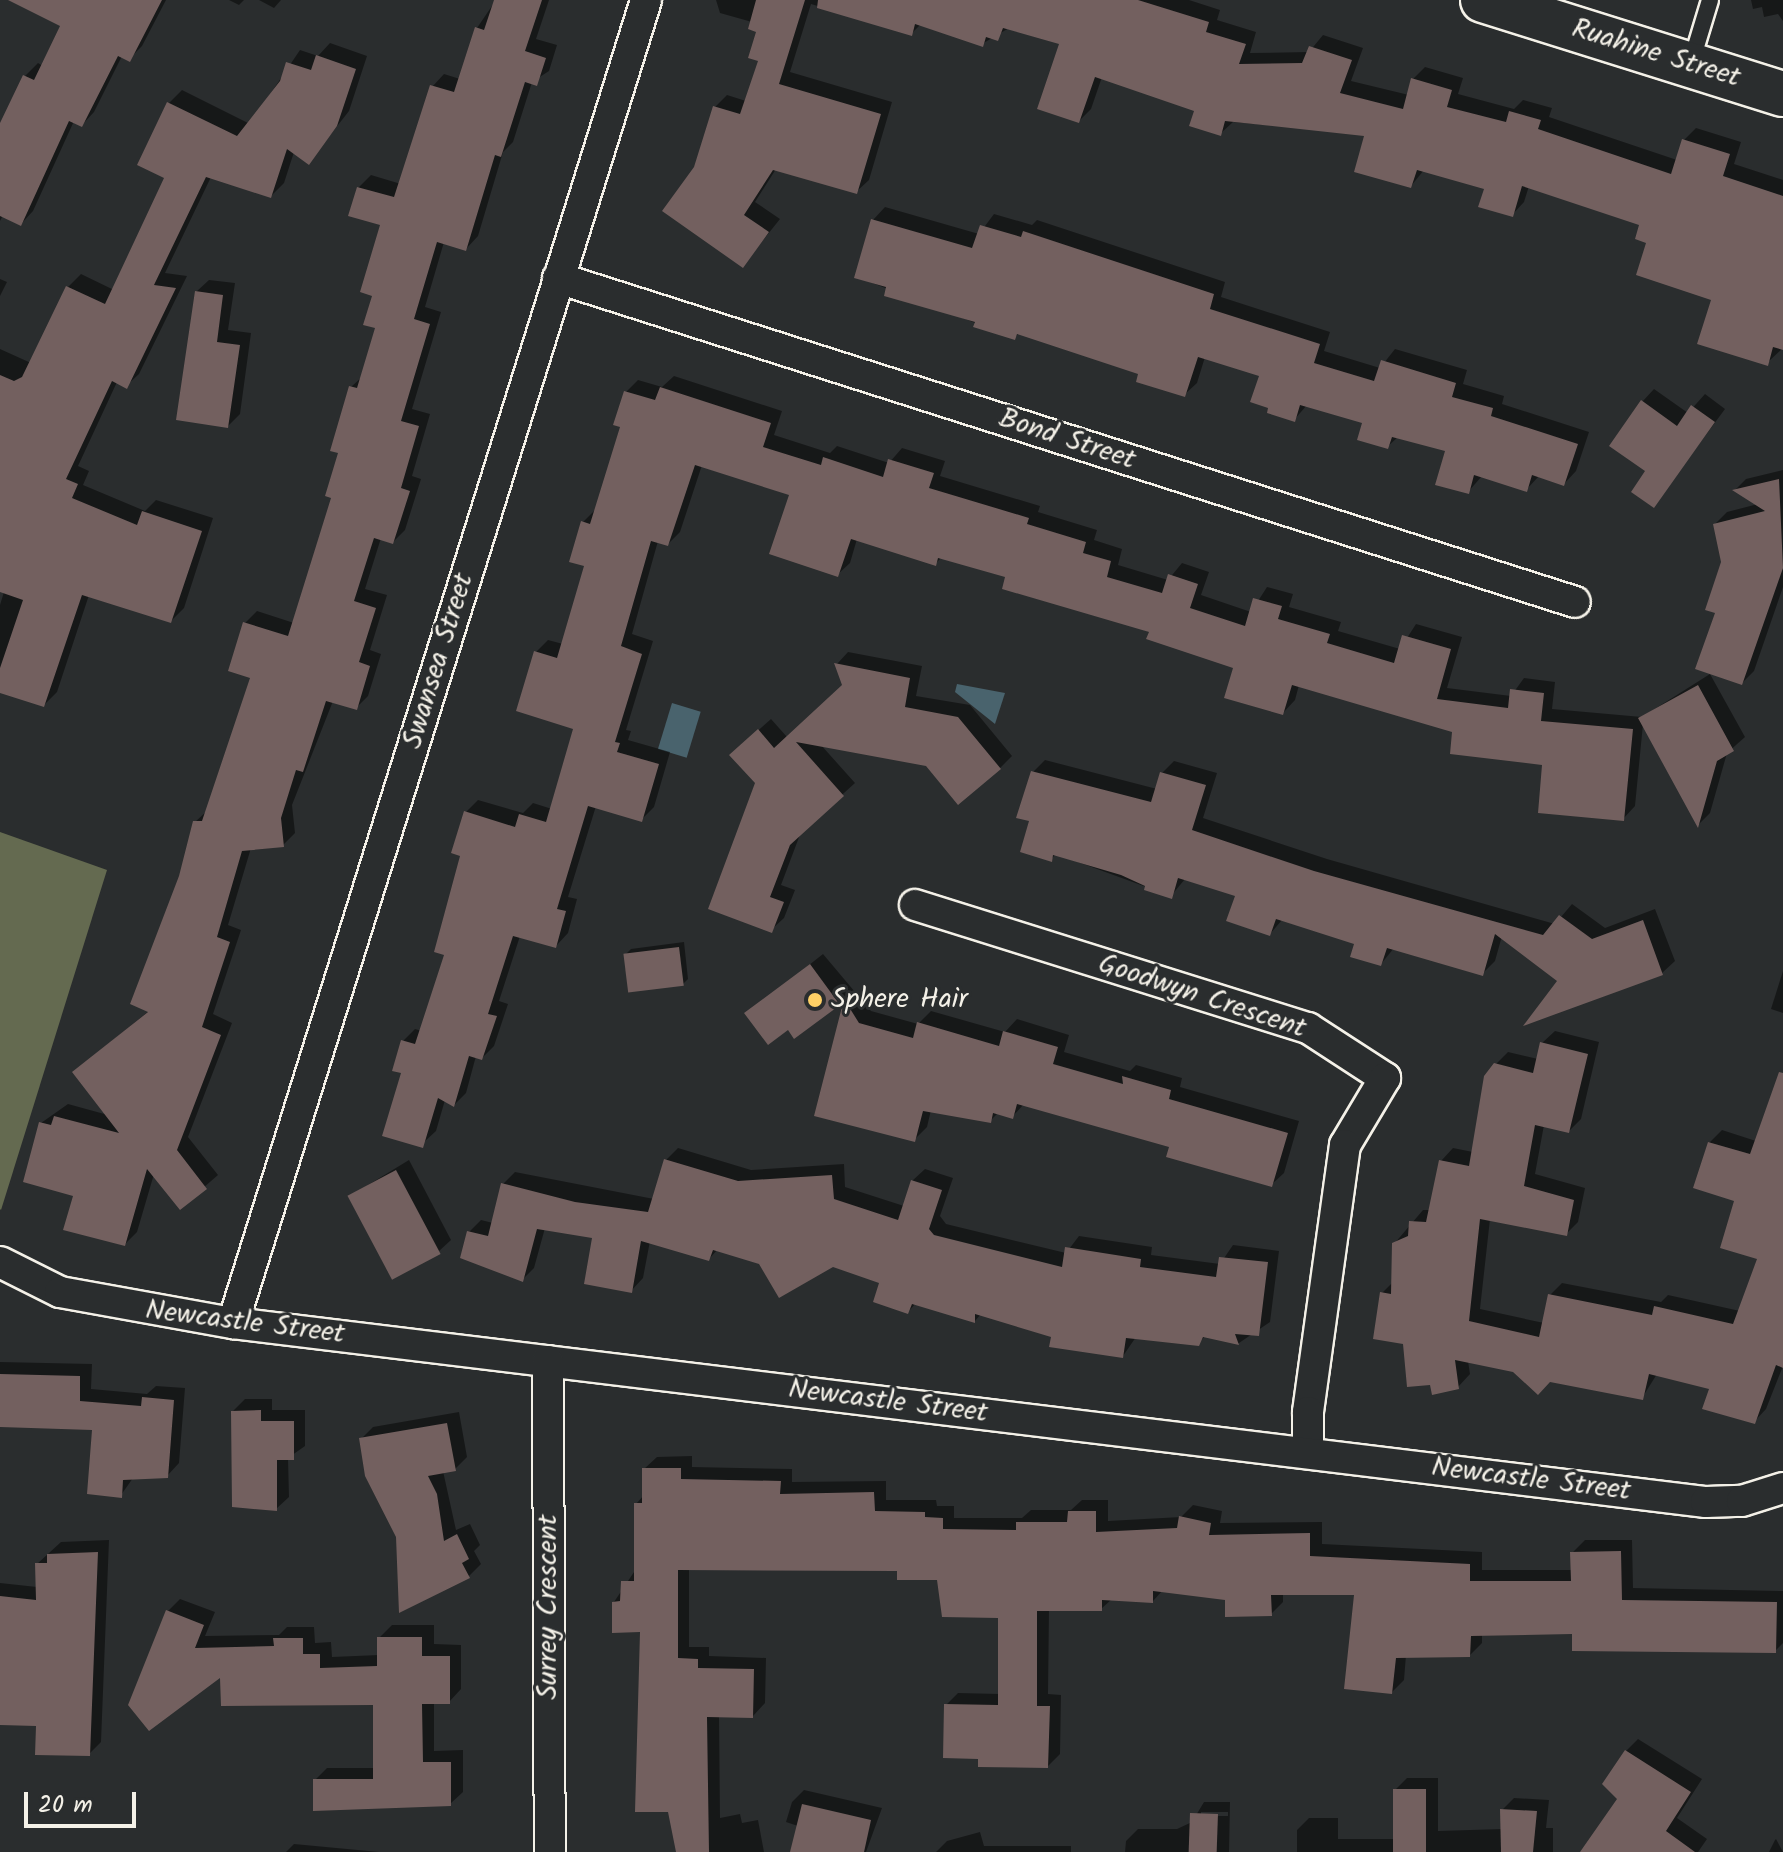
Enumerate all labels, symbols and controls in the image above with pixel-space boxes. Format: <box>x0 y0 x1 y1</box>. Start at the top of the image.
street label: Ruahine Street <box>1568 12 1744 96</box>
street label: Bond Street <box>994 402 1140 478</box>
street label: Swansea Street <box>396 569 482 753</box>
street label: Goodwyn Crescent <box>1094 948 1310 1046</box>
place label: Sphere Hair <box>831 983 968 1017</box>
marker: Sphere Hair <box>806 991 824 1009</box>
street label: Newcastle Street <box>143 1294 347 1352</box>
street label: Newcastle Street <box>786 1373 990 1431</box>
street label: Newcastle Street <box>1429 1451 1633 1509</box>
street label: Surrey Crescent <box>532 1514 566 1700</box>
scale bar <box>28 1776 140 1826</box>
text: 20 m <box>38 1786 93 1825</box>

